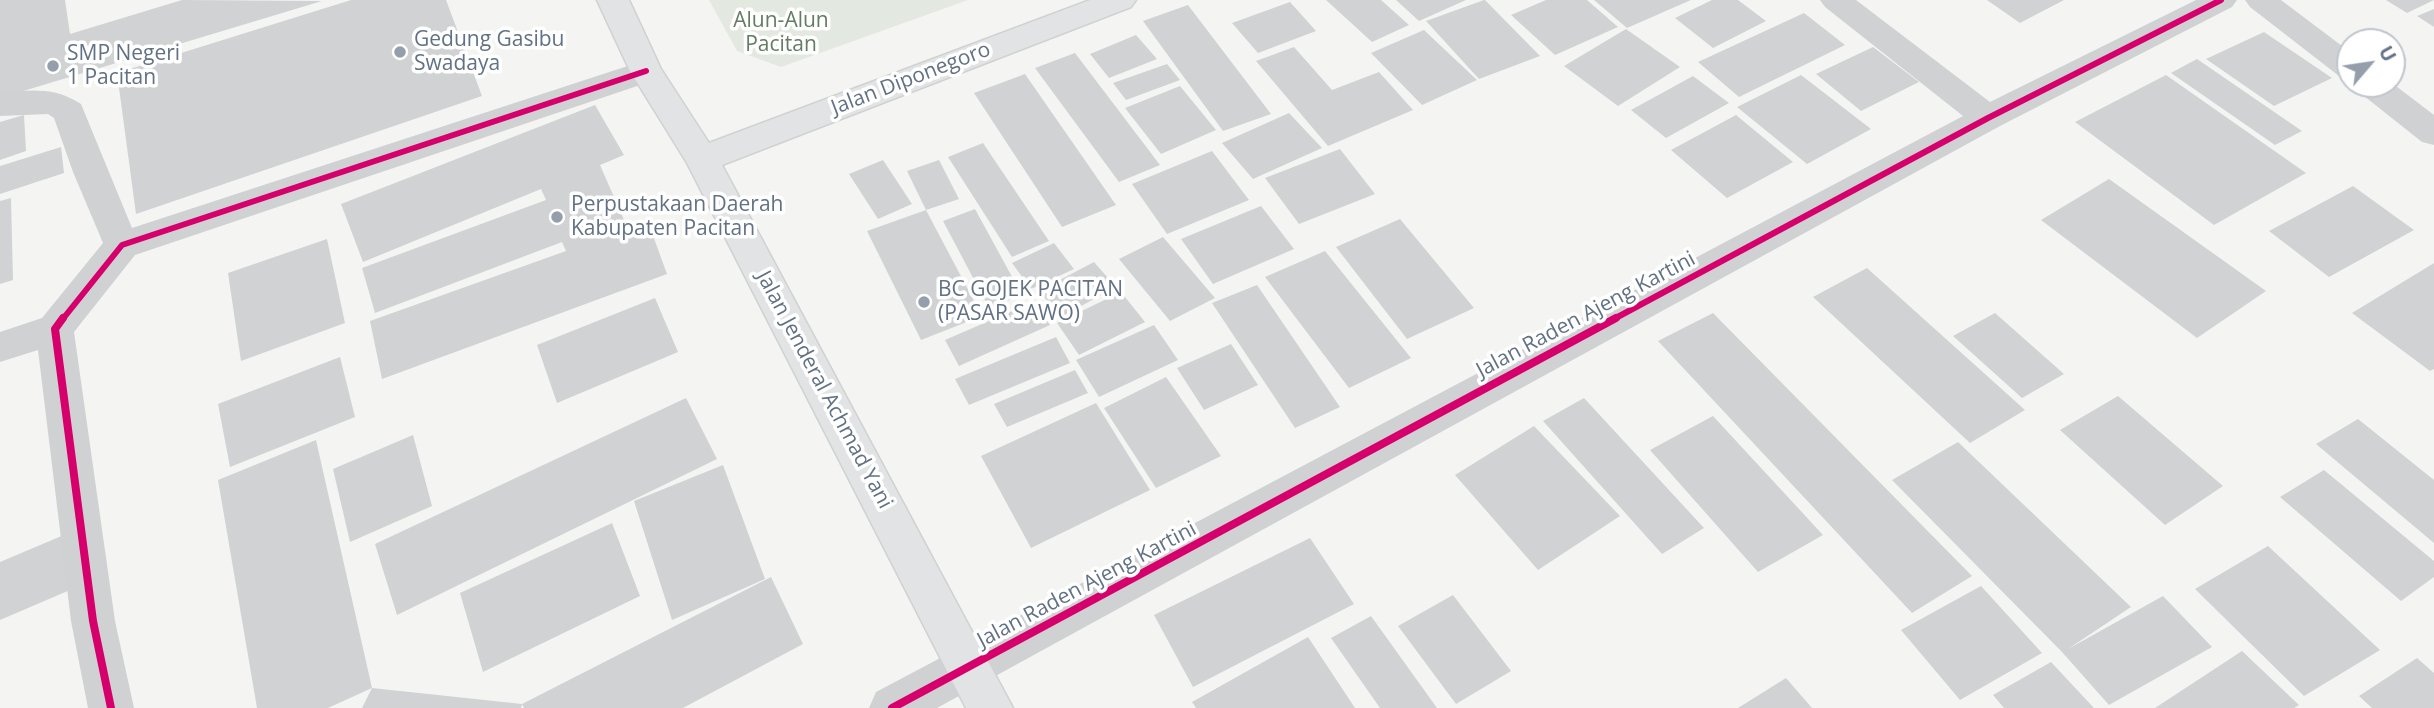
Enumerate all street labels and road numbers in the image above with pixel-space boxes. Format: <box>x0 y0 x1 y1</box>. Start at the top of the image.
street label: Jalan Diponegoro <box>828 37 994 121</box>
street label: Jalan Raden Ajeng Kartini <box>1472 247 1700 383</box>
street label: Jalan Jenderal Achmad Yani <box>750 267 898 513</box>
street label: Jalan Raden Ajeng Kartini <box>973 517 1201 653</box>

